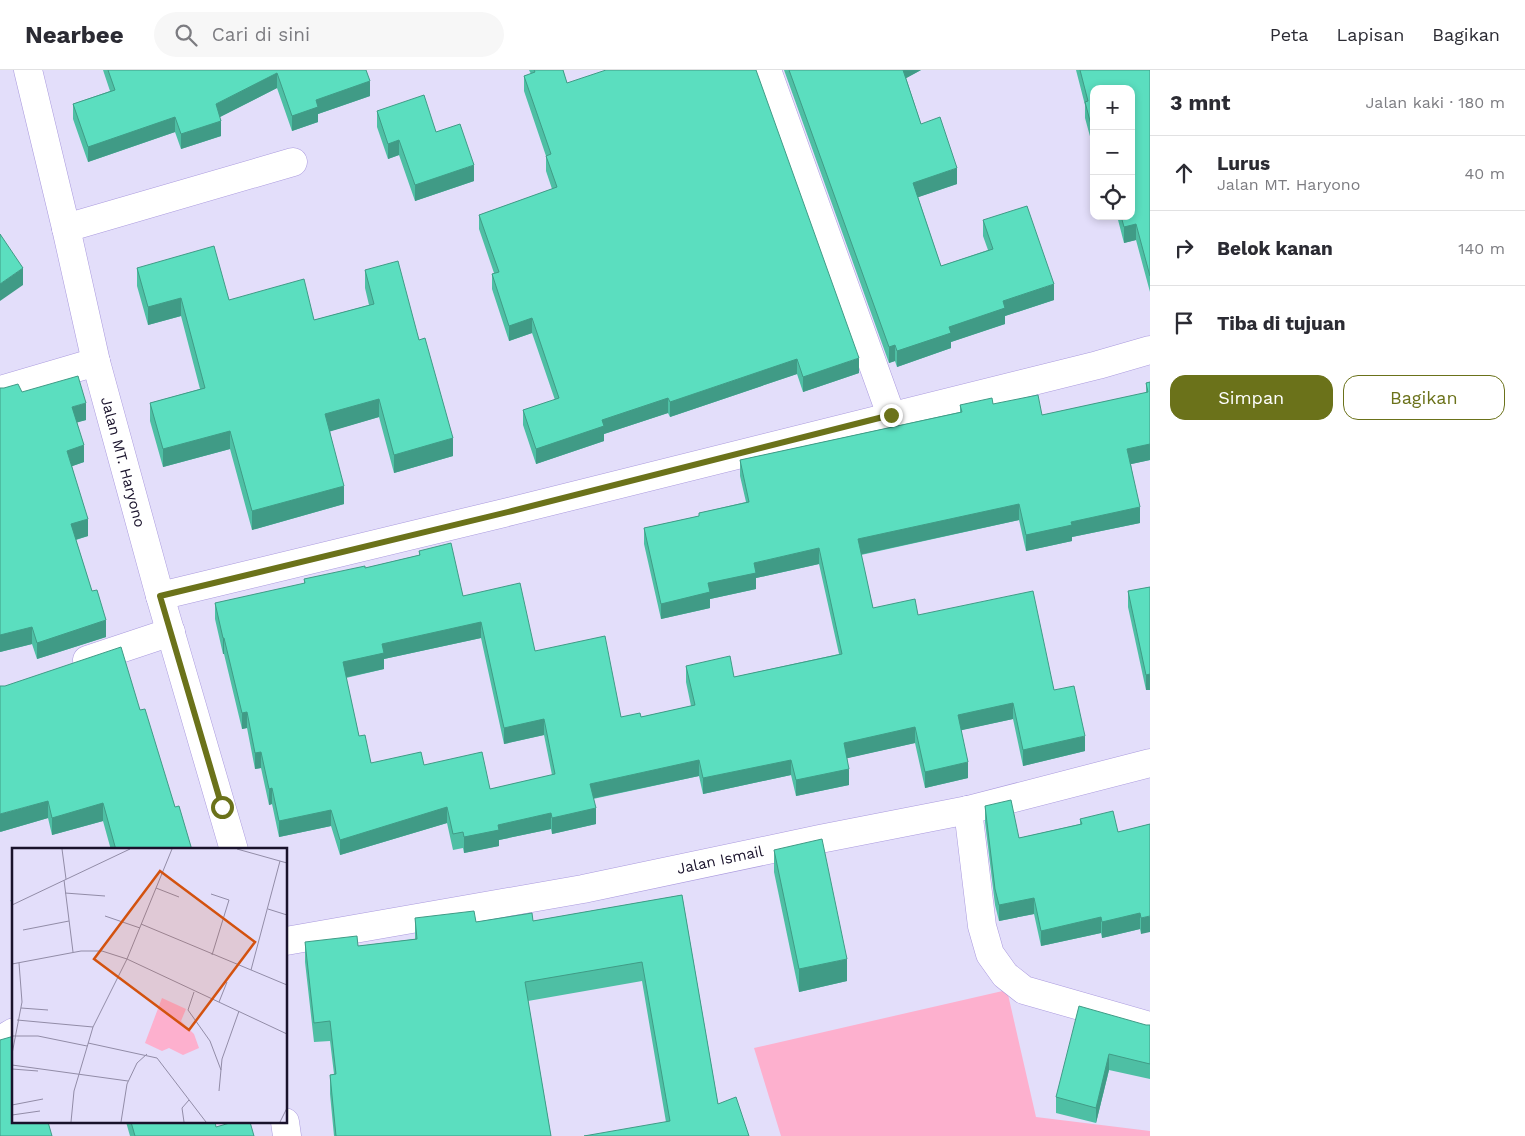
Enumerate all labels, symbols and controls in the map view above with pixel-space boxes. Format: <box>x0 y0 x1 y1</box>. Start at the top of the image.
search box <box>154 12 504 57</box>
text: Nearbee <box>25 21 124 49</box>
icon: search <box>172 21 200 49</box>
text: Cari di sini <box>212 23 310 46</box>
text: Peta <box>1270 24 1308 45</box>
text: Lapisan <box>1336 24 1404 45</box>
text: Bagikan <box>1432 24 1500 45</box>
map controls <box>1090 85 1135 220</box>
button: + <box>1090 85 1135 130</box>
text: 3 mnt <box>1170 90 1230 115</box>
text: Jalan kaki · 180 m <box>1366 93 1505 112</box>
button: − <box>1090 130 1135 175</box>
text: Lurus <box>1217 152 1270 175</box>
icon: ahead <box>1170 159 1198 187</box>
text: 40 m <box>1465 164 1505 183</box>
button: locate <box>1090 175 1135 220</box>
text: Jalan MT. Haryono <box>1217 175 1360 194</box>
icon: right <box>1170 234 1198 262</box>
text: Belok kanan <box>1217 237 1333 260</box>
text: 140 m <box>1458 239 1505 258</box>
icon: arrive <box>1170 309 1198 337</box>
text: Tiba di tujuan <box>1217 312 1346 335</box>
button: Simpan <box>1170 375 1333 420</box>
button: Bagikan <box>1343 375 1505 420</box>
street label: Jalan MT. Haryono <box>97 395 149 529</box>
route end <box>880 404 903 427</box>
route start <box>211 796 234 819</box>
street label: Jalan Ismail <box>675 842 765 878</box>
inset map <box>12 848 288 1124</box>

